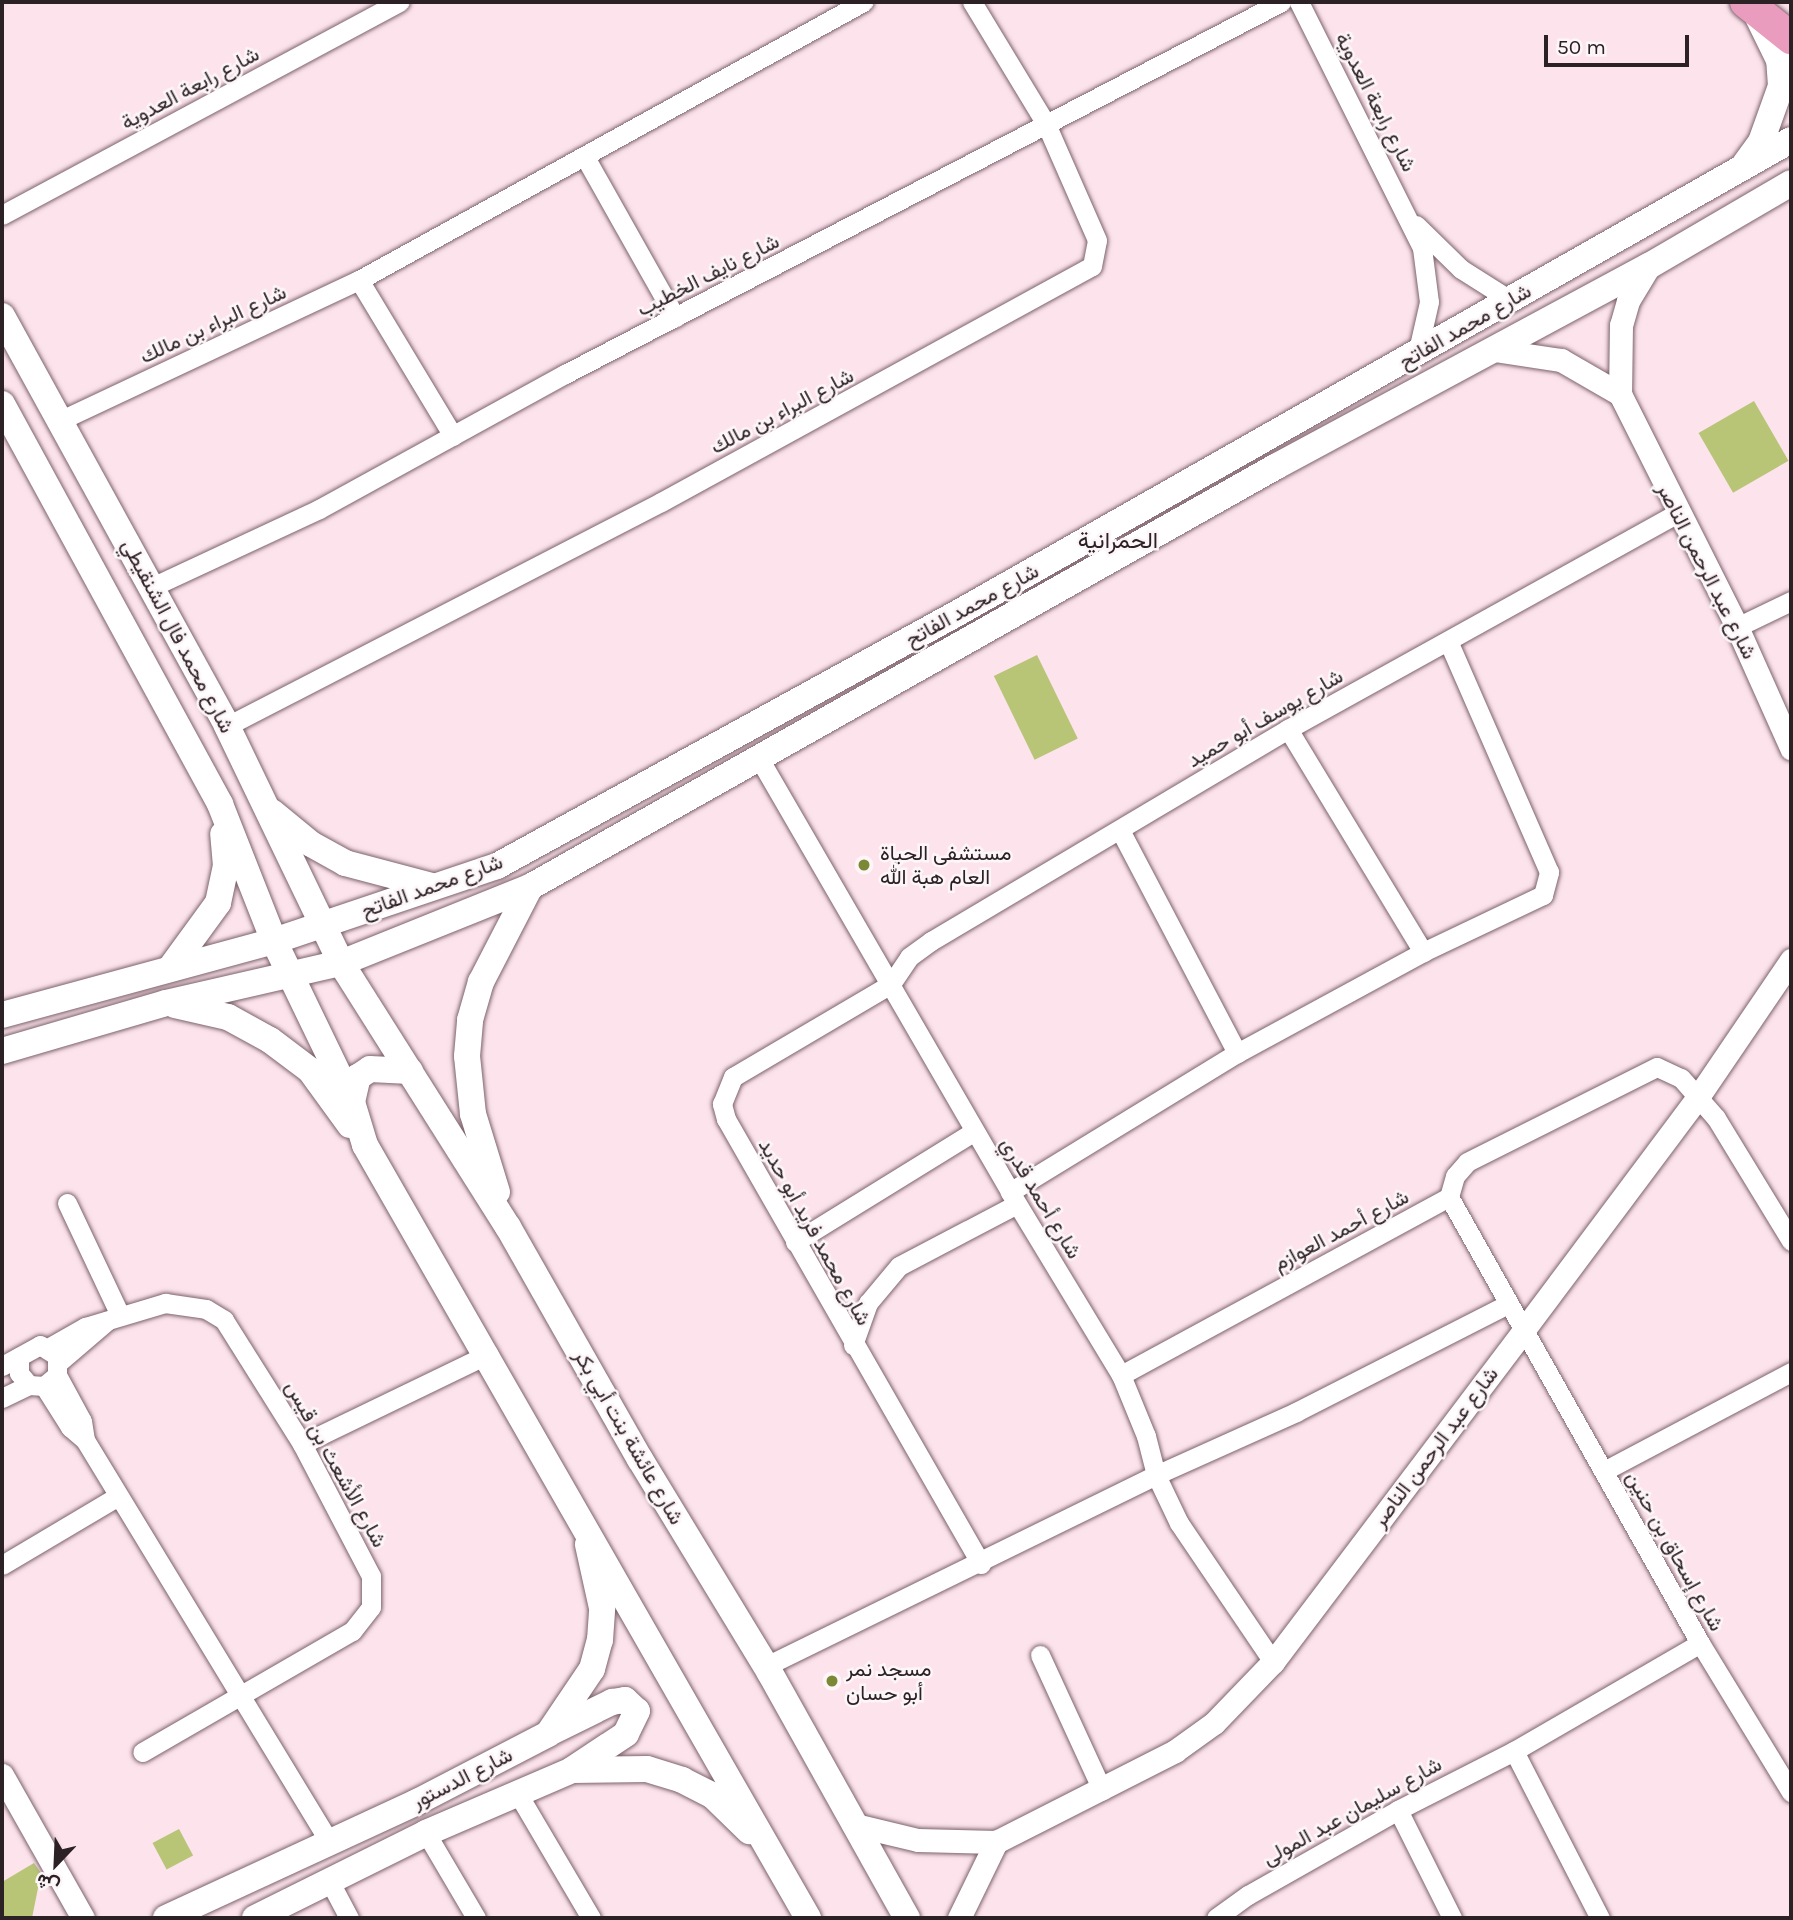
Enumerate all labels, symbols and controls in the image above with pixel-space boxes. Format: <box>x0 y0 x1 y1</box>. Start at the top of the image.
scale bar <box>1548 21 1693 65</box>
street label: شارع رابعة العدوية <box>1330 28 1422 176</box>
text: 50 m <box>1557 35 1606 59</box>
street label: شارع رابعة العدوية <box>117 41 263 135</box>
street label: شارع نايف الخطيب <box>633 228 783 322</box>
street label: شارع محمد الفاتح <box>1394 278 1536 374</box>
street label: شارع البراء بن مالك <box>136 279 290 369</box>
street label: شارع البراء بن مالك <box>706 363 858 459</box>
street label: شارع عبد الرحمن الناصر <box>1652 479 1762 663</box>
district label: الحمرانية <box>1078 527 1158 555</box>
street label: شارع محمد فال الشنقيطي <box>116 535 240 737</box>
street label: شارع محمد الفاتح <box>901 558 1043 652</box>
street label: شارع يوسف أبو حميد <box>1183 663 1347 773</box>
place label: مستشفى الحياة العام هبة الله <box>880 840 1011 890</box>
street label: شارع محمد الفاتح <box>358 849 506 923</box>
marker: مستشفى الحياة العام هبة الله <box>854 855 874 875</box>
street label: شارع أحمد قدري <box>995 1133 1087 1263</box>
street label: شارع محمد فريد أبو حديد <box>753 1134 877 1330</box>
street label: شارع أحمد العوازم <box>1269 1184 1413 1276</box>
street label: شارع عائشة بنت أبي بكر <box>569 1345 689 1529</box>
street label: شارع عبد الرحمن الناصر <box>1366 1362 1504 1532</box>
street label: شارع الأشعث بن قيس <box>280 1376 392 1552</box>
street label: شارع إسحاق بن حنين <box>1621 1467 1729 1635</box>
place label: مسجد نمر أبو حسان <box>846 1656 932 1706</box>
marker: مسجد نمر أبو حسان <box>824 1673 840 1689</box>
street label: شارع الدستور <box>407 1742 517 1814</box>
street label: شارع سليمان عبد المولى <box>1258 1751 1446 1871</box>
north arrow <box>21 1829 91 1899</box>
text: ش <box>33 1869 63 1898</box>

